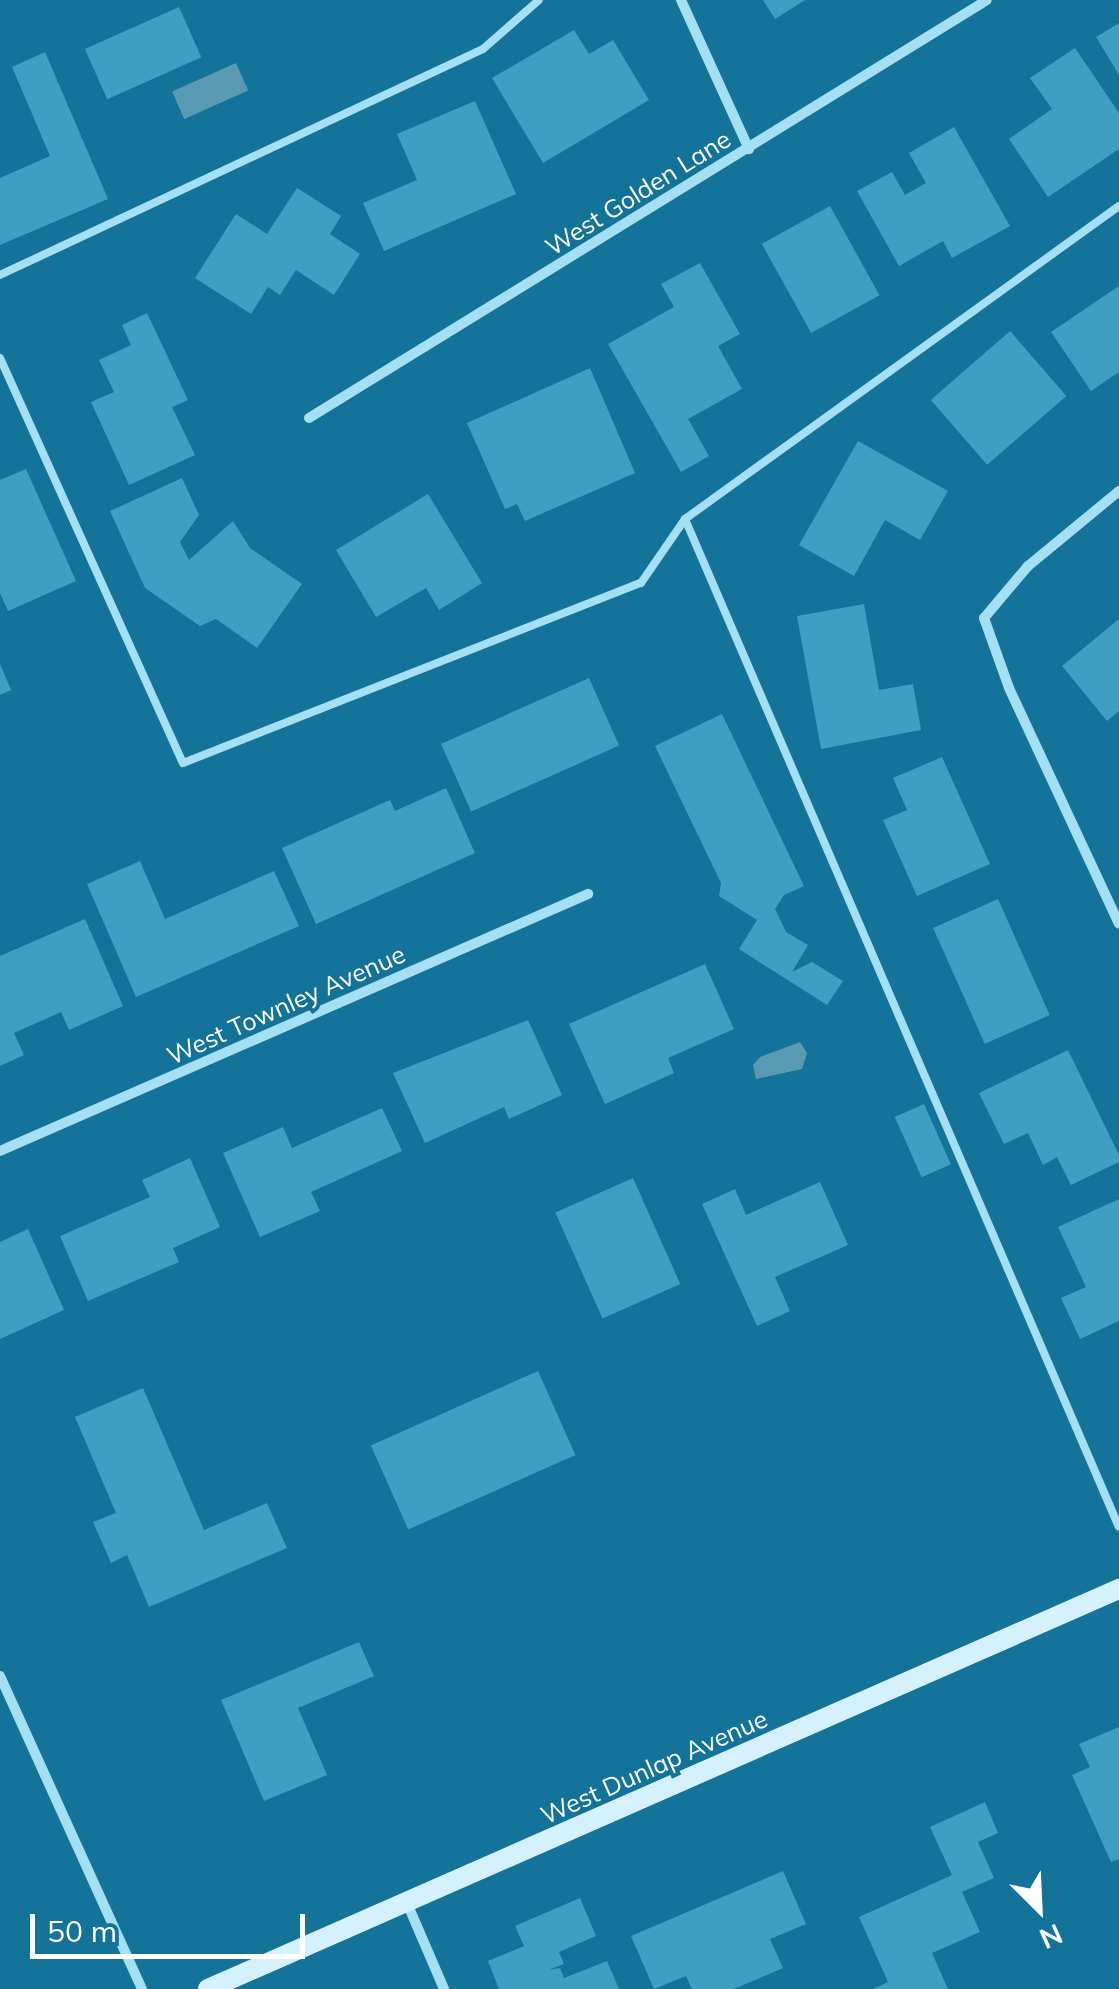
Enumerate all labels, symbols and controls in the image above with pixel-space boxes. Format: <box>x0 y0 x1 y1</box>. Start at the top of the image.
street label: West Golden Lane <box>540 124 736 262</box>
street label: West Townley Avenue <box>162 939 410 1071</box>
street label: West Dunlap Avenue <box>536 1704 772 1830</box>
north arrow <box>989 1859 1089 1959</box>
scale bar <box>35 1894 310 1956</box>
text: 50 m <box>47 1912 117 1950</box>
text: N <box>1035 1917 1068 1957</box>

